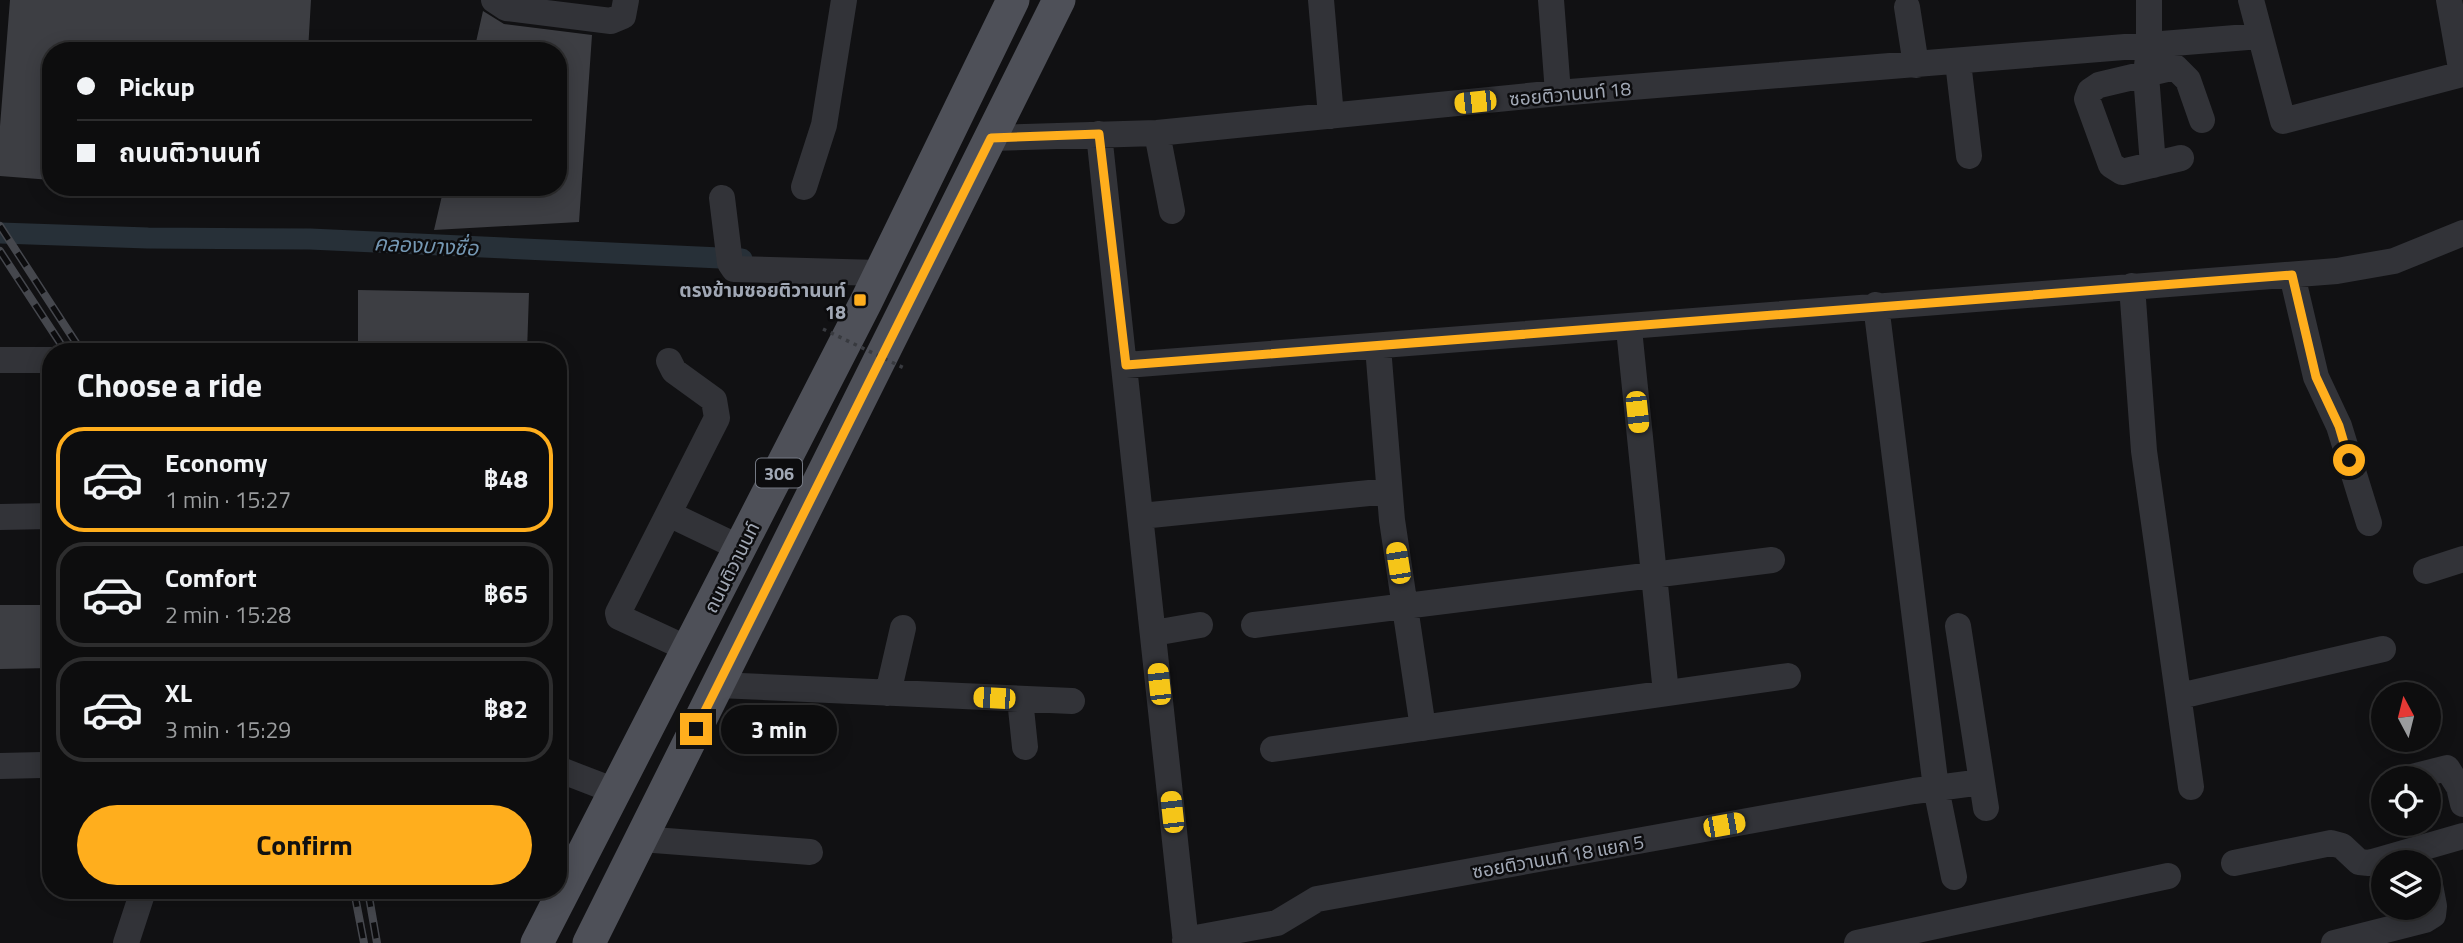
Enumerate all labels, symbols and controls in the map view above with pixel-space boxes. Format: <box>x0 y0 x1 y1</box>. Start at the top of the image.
text: Pickup <box>119 67 195 106</box>
street label: ซอยติวานนท์ 18 <box>1508 73 1632 113</box>
car <box>1454 89 1497 115</box>
text: ถนนติวานนท์ <box>119 133 261 172</box>
water label: คลองบางซื่อ <box>373 226 480 264</box>
place label: ตรงข้ามซอยติวานนท์ 18 <box>679 275 846 326</box>
marker: ตรงข้ามซอยติวานนท์ 18 <box>852 292 868 308</box>
text: Choose a ride <box>77 361 262 409</box>
car <box>1625 390 1650 434</box>
text: Economy <box>165 443 267 482</box>
route start <box>2333 444 2365 476</box>
icon: car <box>81 448 144 511</box>
road number: 306 <box>756 458 802 488</box>
text: ฿48 <box>484 459 528 498</box>
text: 1 min · 15:27 <box>165 482 291 517</box>
street label: ถนนติวานนท์ <box>696 516 766 618</box>
car <box>1385 541 1412 585</box>
text: Comfort <box>165 558 257 597</box>
icon: car <box>81 563 144 626</box>
text: ฿65 <box>484 574 528 613</box>
text: 2 min · 15:28 <box>165 597 291 632</box>
car <box>1147 662 1172 706</box>
text: XL <box>165 673 192 712</box>
icon: car <box>81 678 144 741</box>
north arrow <box>2371 682 2441 752</box>
map controls <box>2371 682 2441 920</box>
car <box>973 686 1016 710</box>
text: ฿82 <box>484 689 528 728</box>
callout: 3 min <box>720 704 836 754</box>
text: 3 min · 15:29 <box>165 712 291 747</box>
text: 3 min <box>751 712 807 747</box>
route end <box>680 713 712 745</box>
button: locate <box>2371 766 2441 836</box>
car <box>1160 790 1185 834</box>
button: Confirm <box>77 805 532 885</box>
car <box>1702 811 1747 839</box>
street label: ซอยติวานนท์ 18 แยก 5 <box>1470 827 1646 885</box>
button: layers <box>2371 850 2441 920</box>

